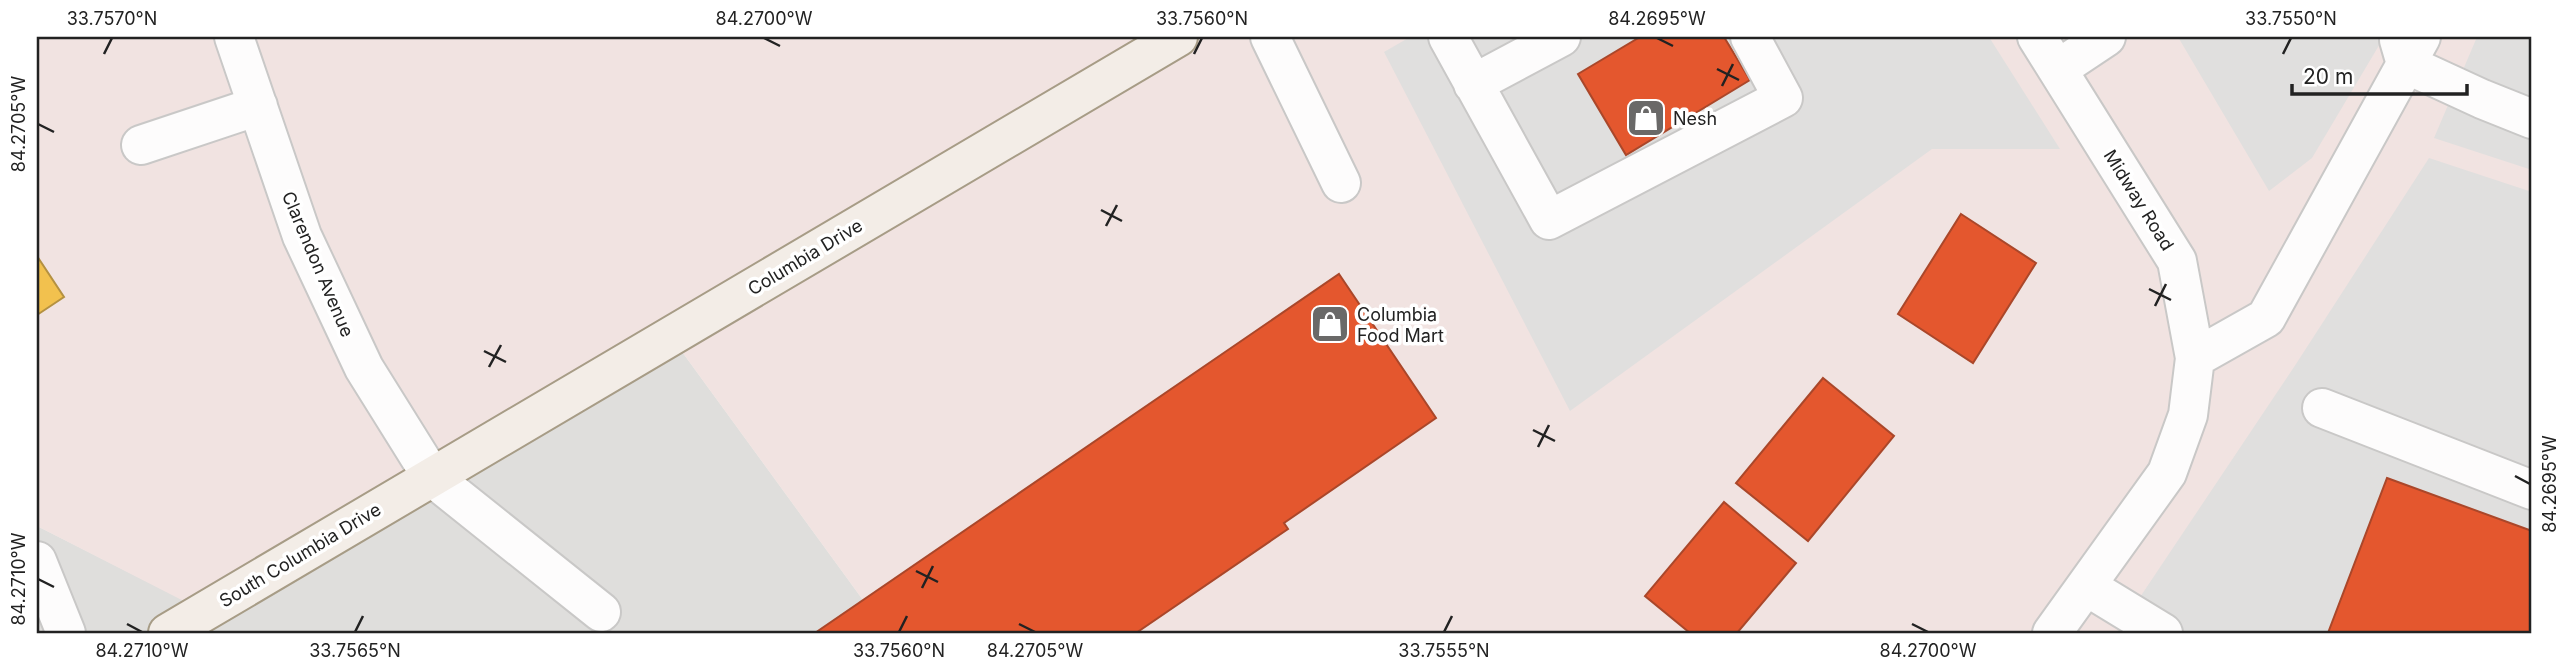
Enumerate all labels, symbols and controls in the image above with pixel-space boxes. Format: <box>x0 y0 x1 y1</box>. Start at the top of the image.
text: 33.7570°N <box>67 8 157 29</box>
text: 84.2700°W <box>716 8 813 29</box>
text: 33.7560°N <box>1156 8 1248 29</box>
text: 84.2695°W <box>1608 8 1706 29</box>
text: 33.7550°N <box>2245 8 2337 29</box>
scale bar <box>2292 52 2468 96</box>
text: 20 m <box>2303 64 2353 89</box>
text: 84.2705°W <box>8 76 29 172</box>
shop icon: Nesh <box>1625 97 1667 139</box>
place label: Nesh <box>1673 108 1717 129</box>
street label: Midway Road <box>2100 146 2178 254</box>
street label: Clarendon Avenue <box>278 188 358 340</box>
street label: Columbia Drive <box>744 215 866 299</box>
shop icon: Columbia Food Mart <box>1309 303 1351 345</box>
place label: Columbia Food Mart <box>1357 304 1444 346</box>
text: 84.2695°W <box>2539 435 2560 533</box>
street label: South Columbia Drive <box>216 498 384 612</box>
text: 84.2710°W <box>8 532 29 626</box>
text: 84.2710°W <box>95 640 189 661</box>
text: 33.7565°N <box>309 640 401 661</box>
text: 33.7560°N <box>853 640 945 661</box>
text: 84.2705°W <box>987 640 1083 661</box>
text: 33.7555°N <box>1398 640 1490 661</box>
text: 84.2700°W <box>1880 640 1977 661</box>

